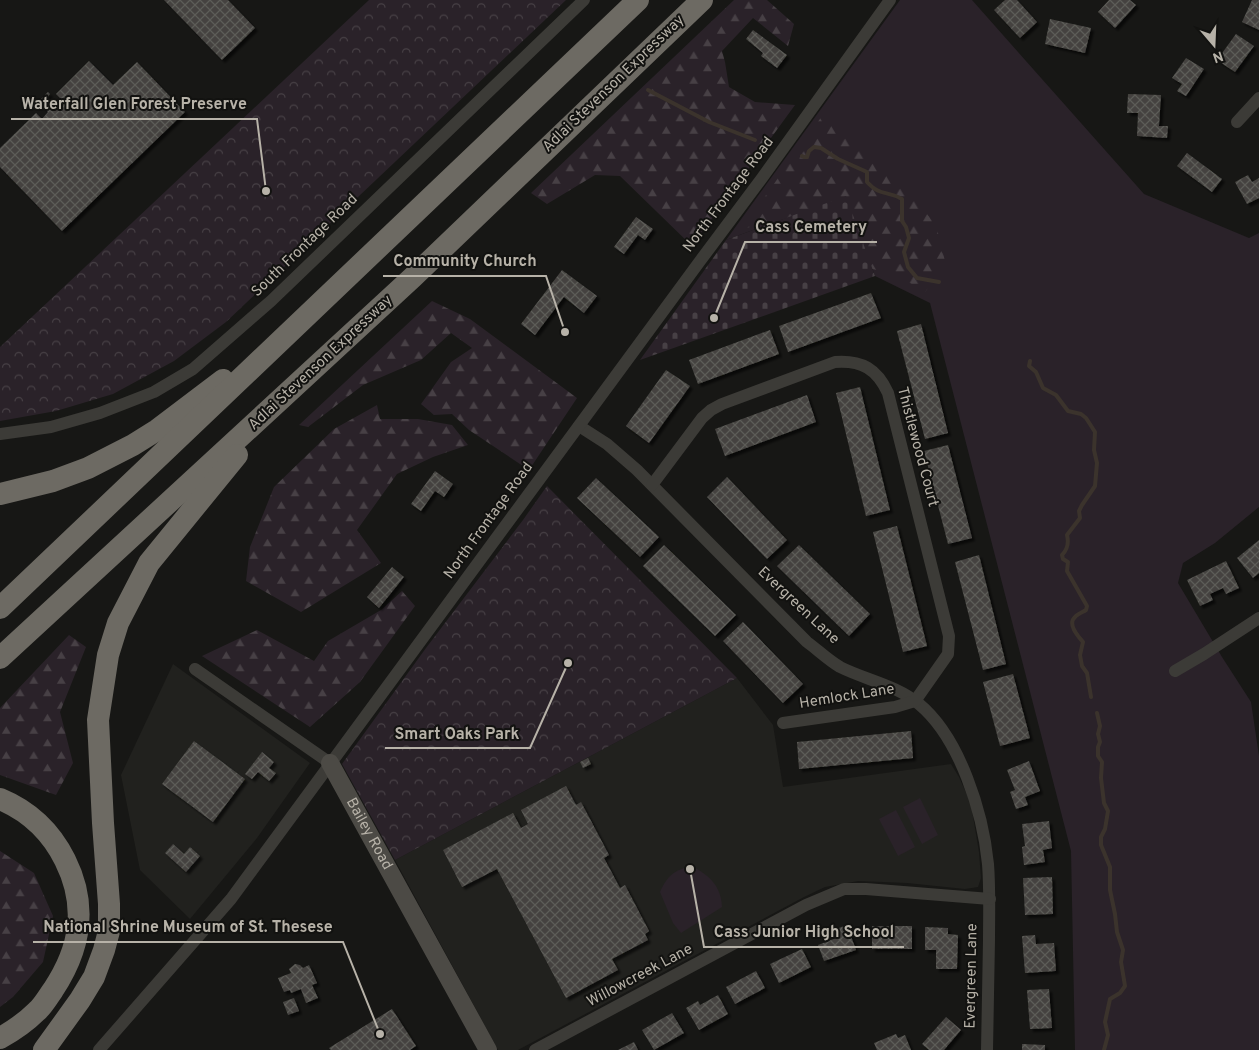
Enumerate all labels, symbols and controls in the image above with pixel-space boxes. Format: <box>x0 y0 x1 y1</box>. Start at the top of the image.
street label: Adlai Stevenson Expressway <box>539 11 689 157</box>
north arrow <box>1189 20 1239 70</box>
text: N <box>1210 46 1225 66</box>
callout: Waterfall Glen Forest Preserve <box>11 88 257 119</box>
text: Waterfall Glen Forest Preserve <box>21 95 247 115</box>
street label: North Frontage Road <box>679 133 779 257</box>
street label: South Frontage Road <box>248 190 362 302</box>
callout: Cass Cemetery <box>745 211 877 242</box>
text: Cass Cemetery <box>755 218 867 238</box>
callout: Community Church <box>383 245 546 276</box>
text: Community Church <box>393 252 537 272</box>
street label: Adlai Stevenson Expressway <box>245 291 397 435</box>
street label: Thistlewood Court <box>892 385 942 509</box>
street label: North Frontage Road <box>440 459 538 583</box>
street label: Evergreen Lane <box>753 563 843 649</box>
street label: Hemlock Lane <box>798 680 896 714</box>
callout: Smart Oaks Park <box>385 717 530 748</box>
text: Smart Oaks Park <box>395 725 519 745</box>
street label: Bailey Road <box>342 794 397 873</box>
callout: National Shrine Museum of St. Thesese <box>33 911 343 942</box>
callout: Cass Junior High School <box>704 916 904 947</box>
text: National Shrine Museum of St. Thesese <box>43 918 333 938</box>
text: Cass Junior High School <box>714 923 894 943</box>
street label: Evergreen Lane <box>962 923 982 1029</box>
street label: Willowcreek Lane <box>584 940 696 1012</box>

